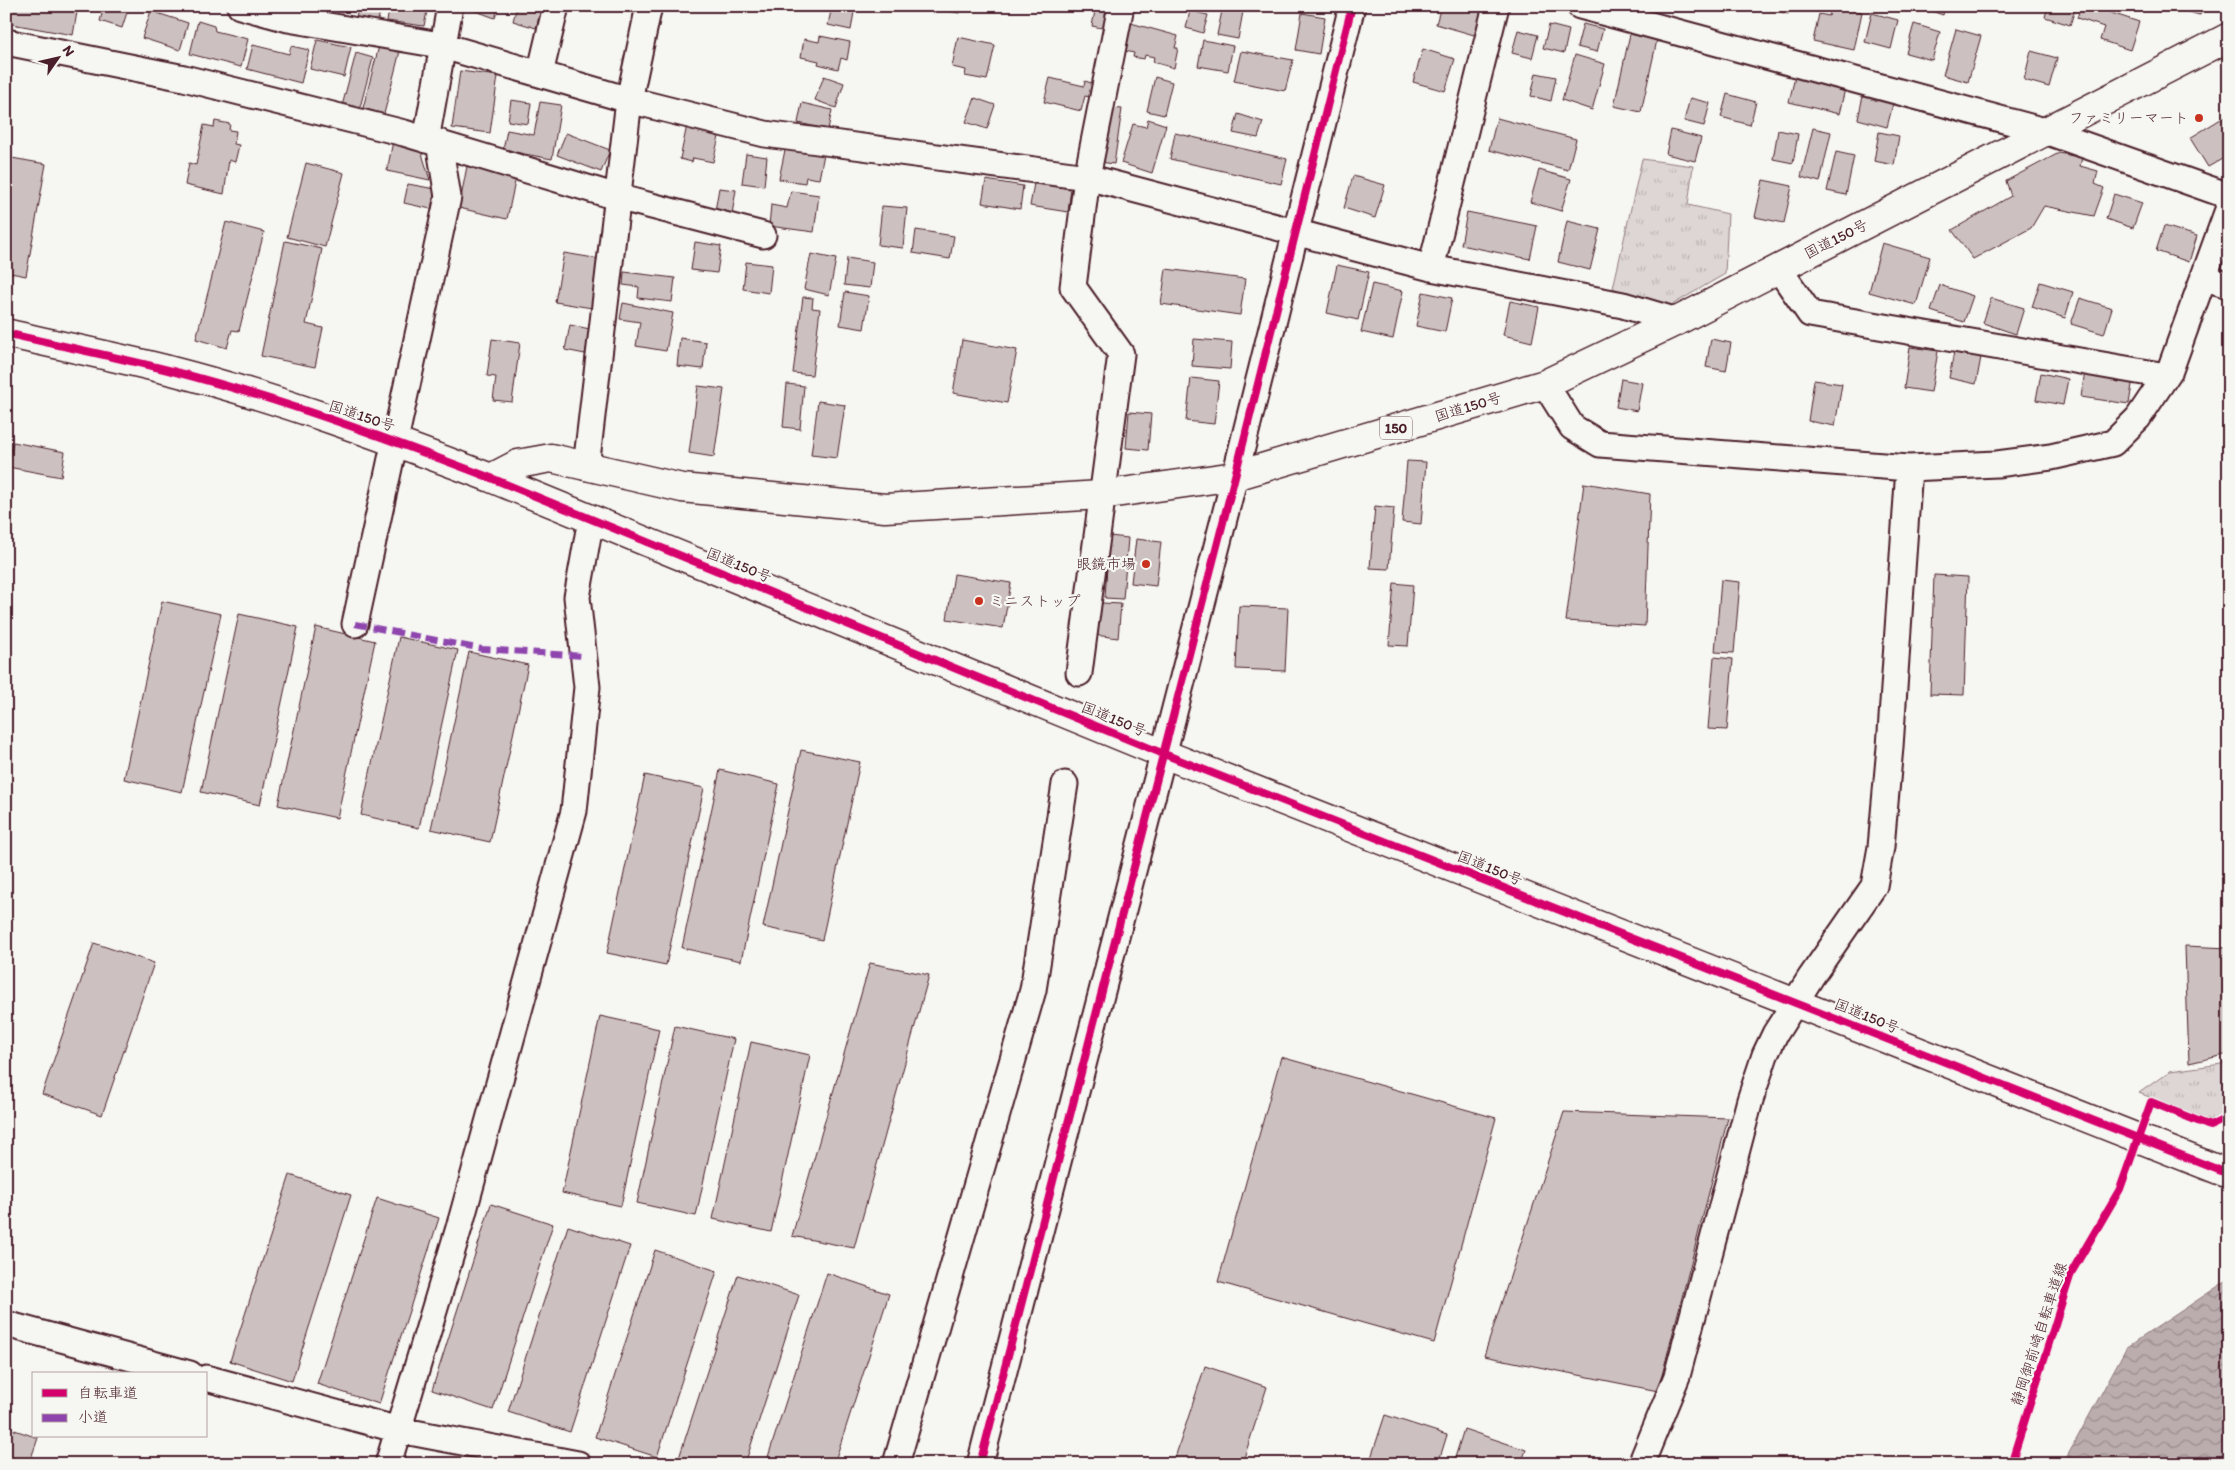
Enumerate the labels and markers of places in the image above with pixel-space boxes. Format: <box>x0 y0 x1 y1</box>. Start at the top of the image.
place label: ファミリーマート <box>2069 109 2189 127</box>
marker: ファミリーマート <box>2193 112 2205 124</box>
place label: 眼鏡市場 <box>1076 555 1136 573</box>
marker: 眼鏡市場 <box>1140 558 1152 570</box>
place label: ミニストップ <box>989 592 1081 610</box>
marker: ミニストップ <box>973 595 985 607</box>

